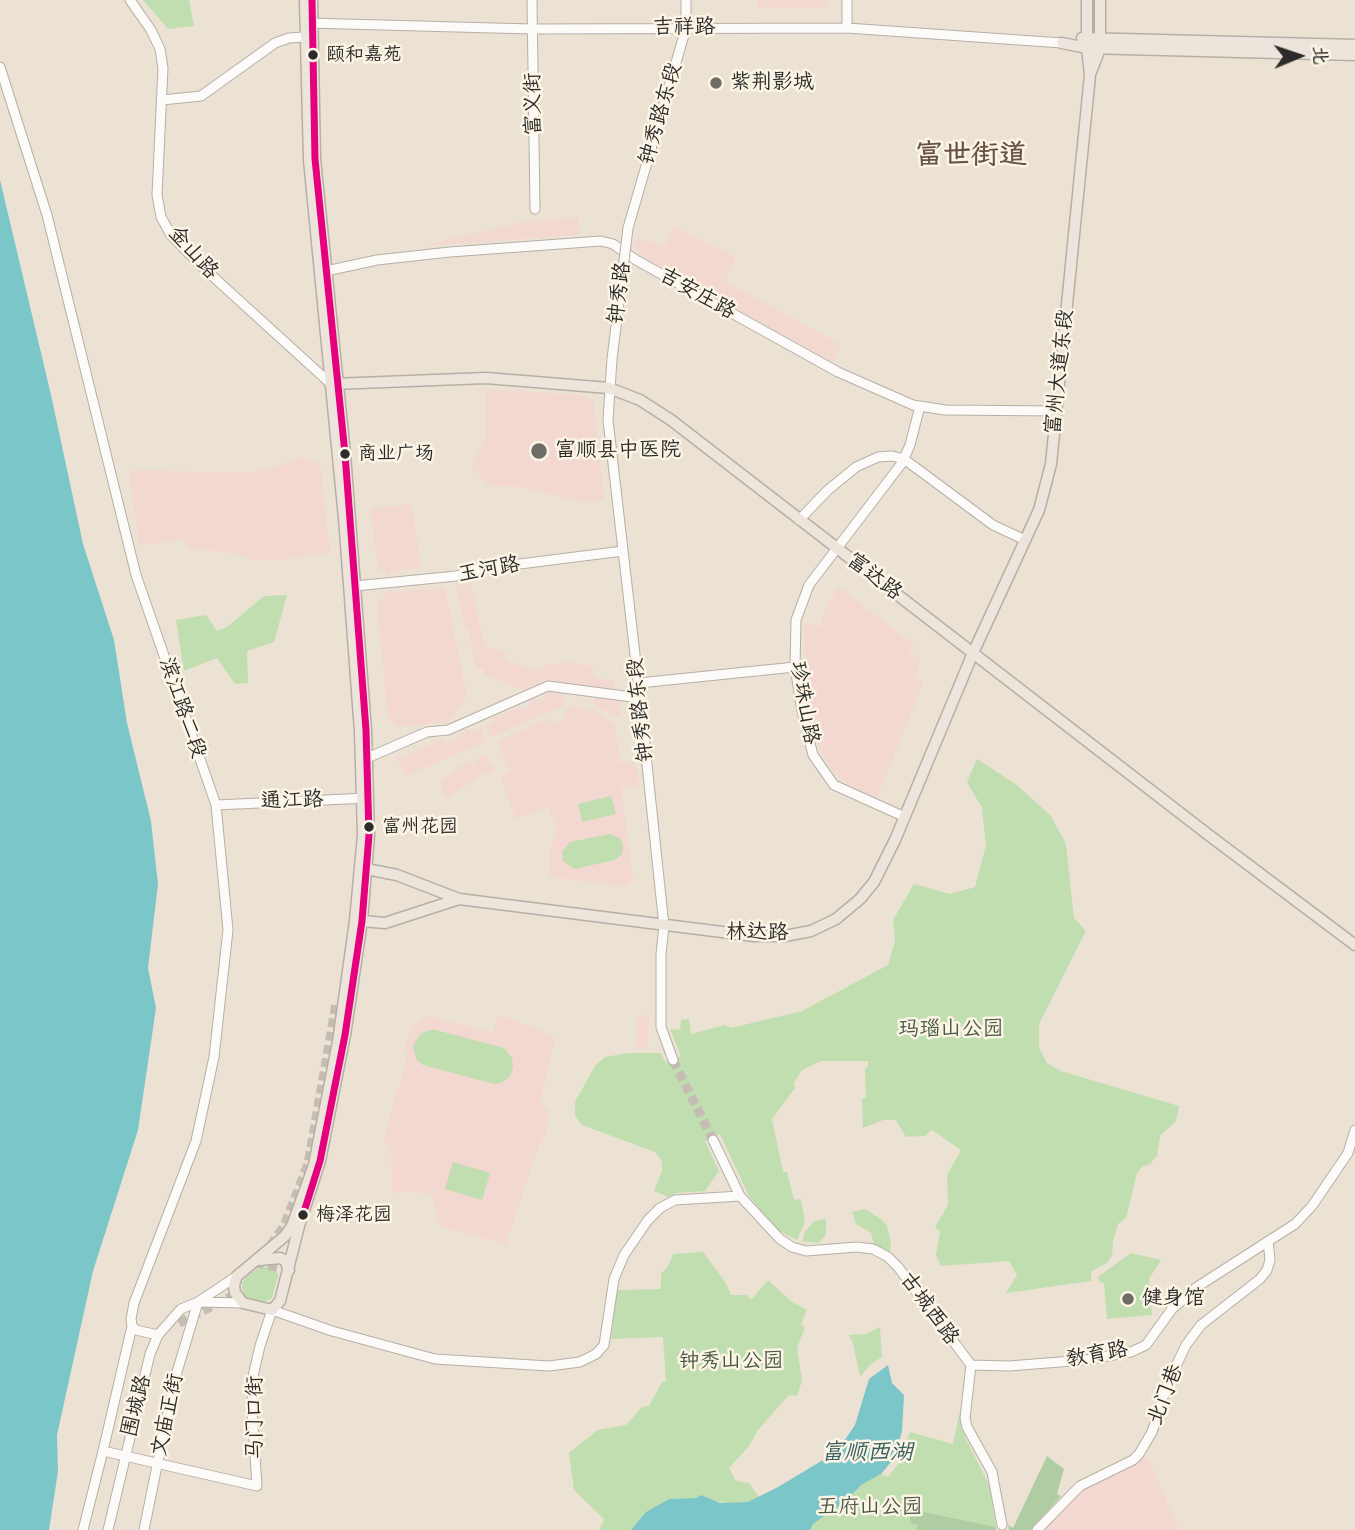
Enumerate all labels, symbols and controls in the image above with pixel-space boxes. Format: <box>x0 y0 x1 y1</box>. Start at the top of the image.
street label: 吉祥路 <box>653 15 715 41</box>
north arrow <box>1264 21 1334 91</box>
place label: 颐和嘉苑 <box>326 44 402 66</box>
text: 北 <box>1304 45 1337 65</box>
marker: 颐和嘉苑 <box>306 48 320 62</box>
street label: 钟秀路东段 <box>634 60 688 168</box>
place label: 紫荆影城 <box>730 70 814 96</box>
street label: 富义街 <box>521 72 547 136</box>
marker: 紫荆影城 <box>708 75 724 91</box>
district label: 富世街道 <box>915 139 1027 173</box>
street label: 金山路 <box>163 221 223 285</box>
street label: 钟秀路 <box>604 260 636 326</box>
street label: 吉安庄路 <box>654 263 740 325</box>
street label: 富州大道东段 <box>1041 308 1079 436</box>
place label: 富顺县中医院 <box>555 438 681 464</box>
marker: 富顺县中医院 <box>529 441 549 461</box>
place label: 商业广场 <box>358 443 434 465</box>
marker: 商业广场 <box>338 447 352 461</box>
street label: 富达路 <box>841 548 907 606</box>
street label: 玉河路 <box>456 552 522 588</box>
street label: 滨江路二段 <box>153 654 211 762</box>
street label: 钟秀路东段 <box>623 656 659 764</box>
street label: 珍珠山路 <box>784 659 824 747</box>
street label: 通江路 <box>260 787 324 815</box>
place label: 富州花园 <box>382 816 458 838</box>
marker: 富州花园 <box>362 820 376 834</box>
street label: 林达路 <box>725 920 789 946</box>
park label: 玛瑙山公园 <box>899 1017 1003 1043</box>
place label: 梅泽花园 <box>316 1204 392 1226</box>
marker: 梅泽花园 <box>296 1208 310 1222</box>
street label: 古城西路 <box>894 1268 964 1350</box>
place label: 健身馆 <box>1142 1286 1205 1312</box>
marker: 健身馆 <box>1120 1291 1136 1307</box>
street label: 教育路 <box>1064 1337 1130 1373</box>
park label: 钟秀山公园 <box>679 1349 783 1375</box>
street label: 北门巷 <box>1143 1361 1189 1429</box>
street label: 文庙正街 <box>147 1371 189 1459</box>
street label: 围城路 <box>117 1372 157 1440</box>
street label: 马门口街 <box>243 1376 269 1460</box>
water label: 富顺西湖 <box>821 1439 913 1467</box>
park label: 五府山公园 <box>818 1495 922 1521</box>

